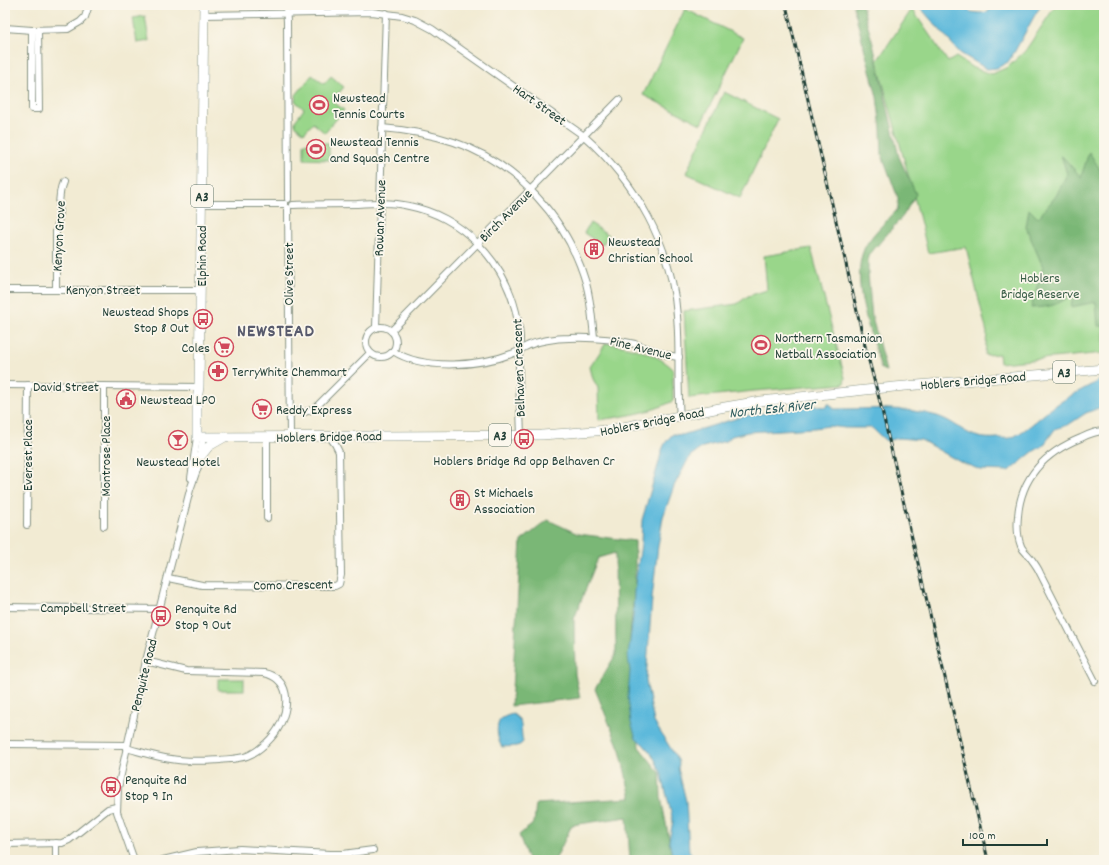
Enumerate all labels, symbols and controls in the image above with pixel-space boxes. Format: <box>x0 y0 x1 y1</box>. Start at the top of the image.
street label: Hart Street <box>508 80 570 131</box>
place label: Newstead Tennis Courts <box>333 89 405 125</box>
sports icon: Newstead Tennis Courts <box>308 94 330 116</box>
place label: Newstead Tennis and Squash Centre <box>330 133 429 169</box>
sports icon: Newstead Tennis and Squash Centre <box>305 138 327 160</box>
street label: Rowan Avenue <box>370 179 392 257</box>
road number: A3 <box>191 185 213 207</box>
street label: Birch Avenue <box>475 185 538 248</box>
street label: Kenyon Grove <box>48 200 72 272</box>
street label: Elphin Road <box>193 226 213 286</box>
place label: Newstead Christian School <box>608 233 694 269</box>
building icon: Newstead Christian School <box>583 238 605 260</box>
street label: Olive Street <box>280 242 300 306</box>
park label: Hoblers Bridge Reserve <box>1001 269 1079 305</box>
street label: Kenyon Street <box>66 281 140 301</box>
place label: Newstead Shops Stop 8 Out <box>102 303 189 339</box>
bus stop icon: Newstead Shops Stop 8 Out <box>192 308 214 330</box>
street label: Belhaven Crescent <box>508 318 532 417</box>
district label: NEWSTEAD <box>237 320 315 345</box>
place label: Northern Tasmanian Netball Association <box>775 329 882 365</box>
street label: Pine Avenue <box>608 332 674 366</box>
sports icon: Northern Tasmanian Netball Association <box>750 334 772 356</box>
supermarket icon: Coles <box>213 336 235 358</box>
place label: Coles <box>181 339 210 359</box>
pharmacy icon: TerryWhite Chemmart <box>207 360 229 382</box>
road number: A3 <box>1053 361 1075 383</box>
place label: TerryWhite Chemmart <box>232 363 347 383</box>
street label: Hoblers Bridge Road <box>920 367 1027 397</box>
street label: David Street <box>33 378 99 398</box>
public building icon: Newstead LPO <box>115 388 137 410</box>
place label: Newstead LPO <box>140 391 216 411</box>
water label: North Esk River <box>728 394 818 425</box>
supermarket icon: Reddy Express <box>251 398 273 420</box>
place label: Reddy Express <box>276 401 352 421</box>
street label: Hoblers Bridge Road <box>599 403 706 443</box>
street label: Montrose Place <box>97 416 117 496</box>
street label: Everest Place <box>19 419 39 491</box>
road number: A3 <box>489 424 511 446</box>
street label: Hoblers Bridge Road <box>276 427 382 449</box>
bus stop icon: Hoblers Bridge Rd opp Belhaven Cr <box>513 428 535 450</box>
bar icon: Newstead Hotel <box>167 429 189 451</box>
place label: Hoblers Bridge Rd opp Belhaven Cr <box>433 452 616 472</box>
place label: Newstead Hotel <box>136 453 221 473</box>
place label: St Michaels Association <box>474 484 535 520</box>
building icon: St Michaels Association <box>449 489 471 511</box>
street label: Como Crescent <box>253 575 333 597</box>
street label: Campbell Street <box>40 599 126 619</box>
place label: Penquite Rd Stop 9 Out <box>175 600 237 636</box>
bus stop icon: Penquite Rd Stop 9 Out <box>150 605 172 627</box>
street label: Penquite Road <box>126 637 164 714</box>
place label: Penquite Rd Stop 9 In <box>125 771 187 807</box>
bus stop icon: Penquite Rd Stop 9 In <box>100 776 122 798</box>
scale bar <box>963 821 1047 847</box>
text: 100 m <box>969 828 996 845</box>

